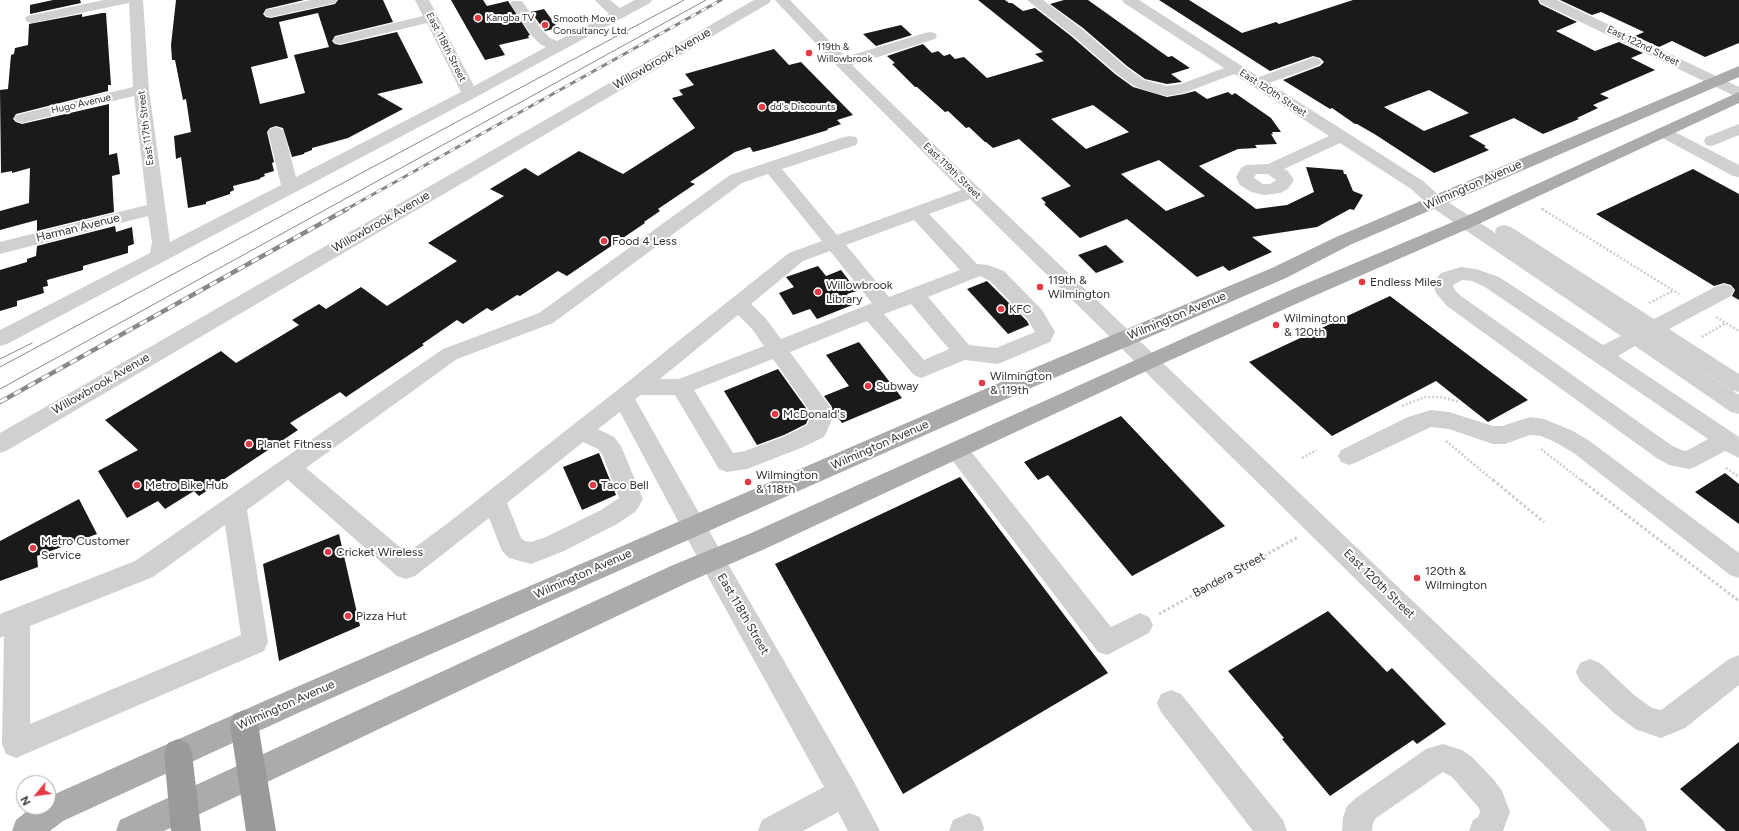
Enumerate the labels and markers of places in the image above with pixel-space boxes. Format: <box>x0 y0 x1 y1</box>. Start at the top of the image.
place label: Kangba TV <box>486 12 534 24</box>
marker: Kangba TV <box>473 13 483 23</box>
place label: Smooth Move Consultancy Ltd. <box>553 13 628 36</box>
marker: Smooth Move Consultancy Ltd. <box>540 20 550 30</box>
place label: 119th & Willowbrook <box>817 41 873 64</box>
marker: 119th & Willowbrook <box>804 48 814 58</box>
place label: dd's Discounts <box>770 101 836 113</box>
marker: dd's Discounts <box>757 102 767 112</box>
place label: Food 4 Less <box>612 234 677 248</box>
marker: Food 4 Less <box>599 236 609 246</box>
place label: 119th & Wilmington <box>1048 273 1110 301</box>
place label: Endless Miles <box>1370 275 1442 289</box>
marker: Endless Miles <box>1357 277 1367 287</box>
place label: Willowbrook Library <box>826 278 893 306</box>
marker: 119th & Wilmington <box>1035 282 1045 292</box>
marker: Willowbrook Library <box>813 287 823 297</box>
place label: KFC <box>1009 302 1031 316</box>
marker: KFC <box>996 304 1006 314</box>
place label: Wilmington & 120th <box>1284 311 1346 339</box>
marker: Wilmington & 120th <box>1271 320 1281 330</box>
place label: Wilmington & 119th <box>990 369 1052 397</box>
marker: Wilmington & 119th <box>977 378 987 388</box>
place label: Subway <box>876 379 919 393</box>
marker: Subway <box>863 381 873 391</box>
place label: McDonald's <box>783 407 845 421</box>
marker: McDonald's <box>770 409 780 419</box>
place label: Planet Fitness <box>257 437 332 451</box>
marker: Planet Fitness <box>244 439 254 449</box>
place label: Wilmington & 118th <box>756 468 818 496</box>
marker: Wilmington & 118th <box>743 477 753 487</box>
place label: Metro Bike Hub <box>145 478 228 492</box>
place label: Taco Bell <box>601 478 649 492</box>
marker: Metro Bike Hub <box>132 480 142 490</box>
marker: Taco Bell <box>588 480 598 490</box>
place label: Metro Customer Service <box>41 534 129 562</box>
marker: Metro Customer Service <box>28 543 38 553</box>
place label: Cricket Wireless <box>336 545 423 559</box>
marker: Cricket Wireless <box>323 547 333 557</box>
place label: 120th & Wilmington <box>1425 564 1487 592</box>
marker: 120th & Wilmington <box>1412 573 1422 583</box>
place label: Pizza Hut <box>356 609 407 623</box>
marker: Pizza Hut <box>343 611 353 621</box>

